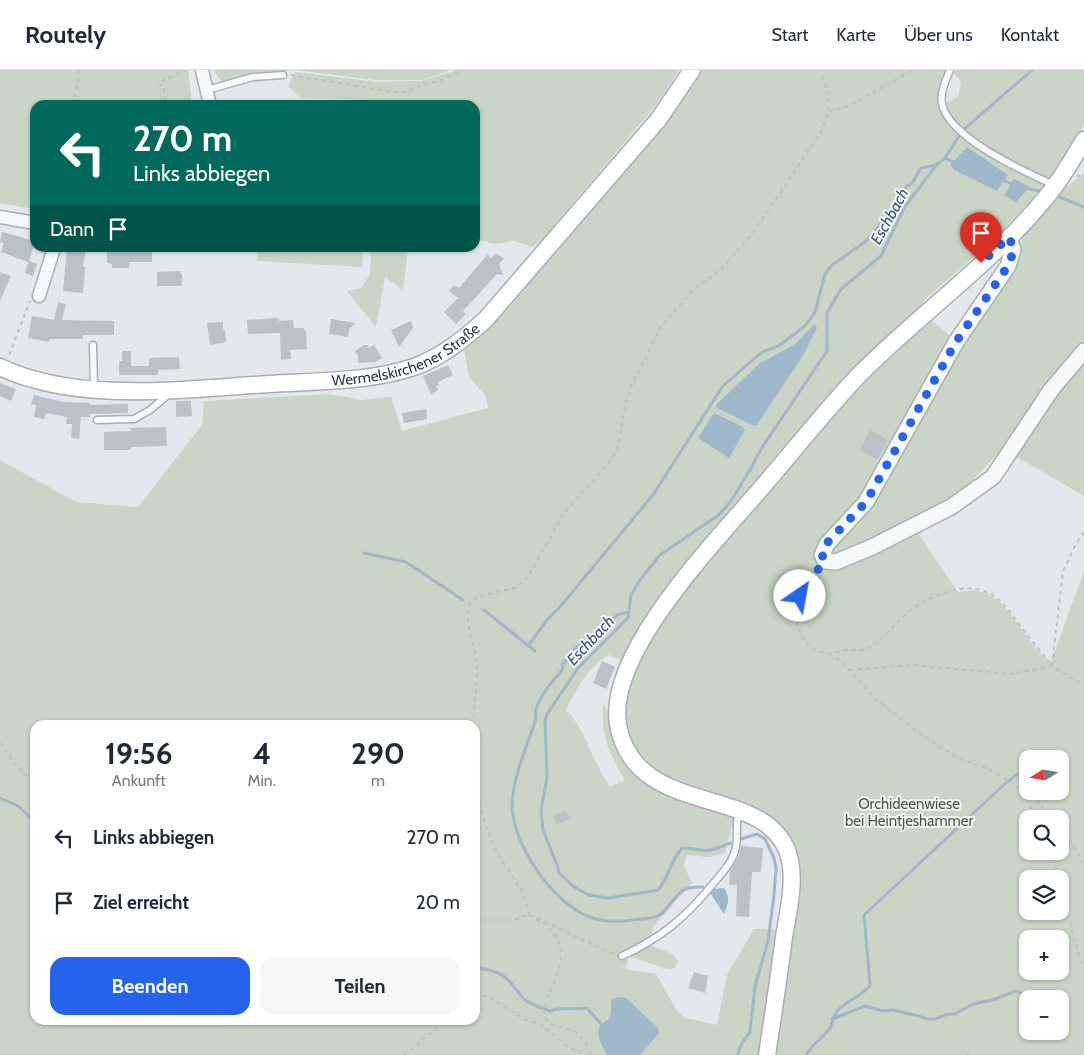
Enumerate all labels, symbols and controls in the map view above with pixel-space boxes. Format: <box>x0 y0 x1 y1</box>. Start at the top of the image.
text: Routely <box>25 20 106 49</box>
text: Start <box>772 24 808 46</box>
text: Karte <box>836 24 876 46</box>
text: Über uns <box>904 24 973 46</box>
text: Kontakt <box>1001 24 1059 46</box>
text: 270 m <box>133 117 232 160</box>
icon: left <box>50 120 115 185</box>
text: Links abbiegen <box>133 160 270 187</box>
water label: Eschbach <box>866 185 913 247</box>
pin <box>960 212 1002 263</box>
icon: arrive <box>104 215 132 243</box>
text: Dann <box>50 218 94 241</box>
icon: arrive <box>967 219 995 247</box>
street label: Wermelskirchener Straße <box>331 319 484 390</box>
position arrow <box>773 569 825 621</box>
water label: Eschbach <box>563 612 618 669</box>
text: 19:56 <box>105 735 173 772</box>
text: 4 <box>252 735 271 772</box>
text: 290 <box>351 735 405 772</box>
north arrow <box>1019 750 1069 800</box>
map controls <box>1019 750 1069 1040</box>
text: Ankunft <box>112 771 166 790</box>
text: Min. <box>248 771 276 790</box>
text: m <box>371 771 385 790</box>
park label: Orchideenwiese bei Heintjeshammer <box>845 795 973 830</box>
button: search <box>1019 810 1069 860</box>
icon: left <box>50 824 78 852</box>
text: Links abbiegen <box>93 826 214 849</box>
text: 270 m <box>406 826 460 849</box>
button: layers <box>1019 870 1069 920</box>
icon: arrive <box>50 889 78 917</box>
text: Ziel erreicht <box>93 891 189 914</box>
text: 20 m <box>416 891 460 914</box>
button: + <box>1019 930 1069 980</box>
button: Beenden <box>50 957 250 1015</box>
button: Teilen <box>260 957 460 1015</box>
button: − <box>1019 990 1069 1040</box>

